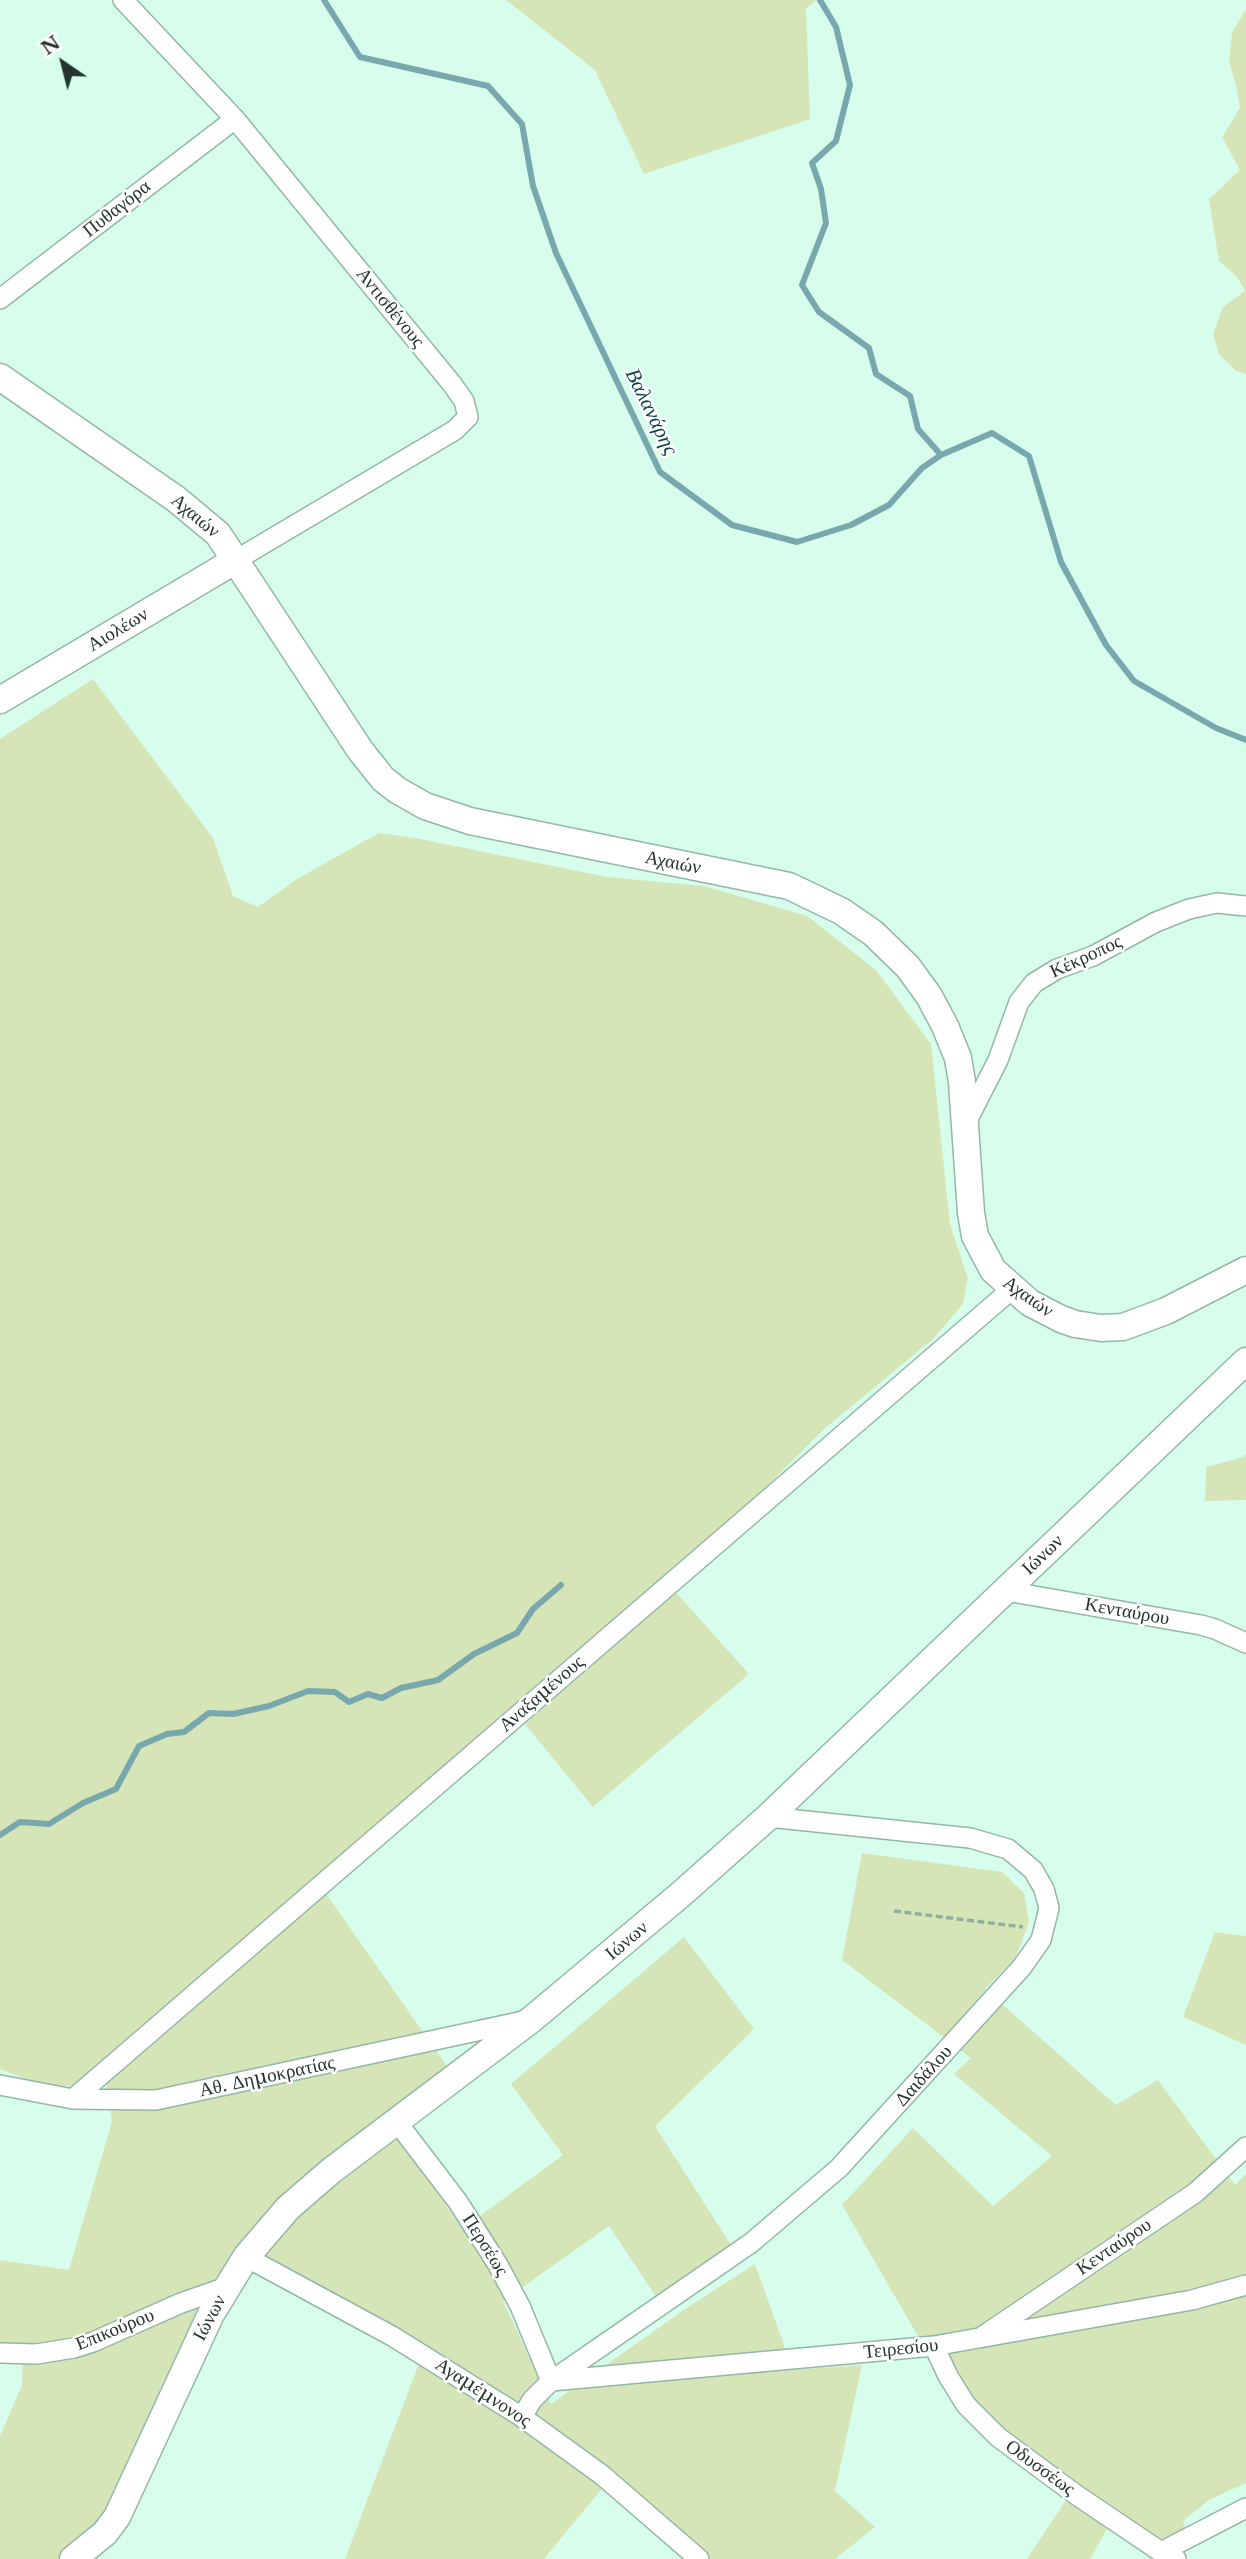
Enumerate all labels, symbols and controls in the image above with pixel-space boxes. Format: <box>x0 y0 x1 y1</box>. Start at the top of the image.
north arrow <box>28 28 98 98</box>
text: N <box>37 31 65 60</box>
street label: Πυθαγόρα <box>79 176 155 242</box>
street label: Αντισθένους <box>351 264 429 352</box>
water label: Βαλανάρης <box>619 365 683 459</box>
street label: Αχαιών <box>166 489 224 543</box>
street label: Αιολέων <box>84 603 152 657</box>
street label: Αχαιών <box>643 846 703 880</box>
street label: Κέκροπος <box>1046 930 1126 984</box>
street label: Αχαιών <box>998 1271 1058 1323</box>
street label: Ιώνων <box>1018 1530 1068 1580</box>
street label: Κενταύρου <box>1083 1593 1171 1631</box>
street label: Αναξαμένους <box>495 1651 589 1737</box>
street label: Ιώνων <box>601 1917 653 1965</box>
street label: Δαιδάλου <box>891 2041 957 2111</box>
street label: Αθ. Δημοκρατίας <box>197 2052 337 2102</box>
street label: Περσέως <box>457 2210 513 2280</box>
street label: Κενταύρου <box>1072 2214 1156 2280</box>
street label: Ιώνων <box>189 2291 231 2345</box>
street label: Επικούρου <box>72 2304 158 2356</box>
street label: Τειρεσίου <box>862 2334 940 2364</box>
street label: Αγαμέμνονος <box>431 2354 535 2432</box>
street label: Οδυσσέως <box>1001 2435 1079 2501</box>

